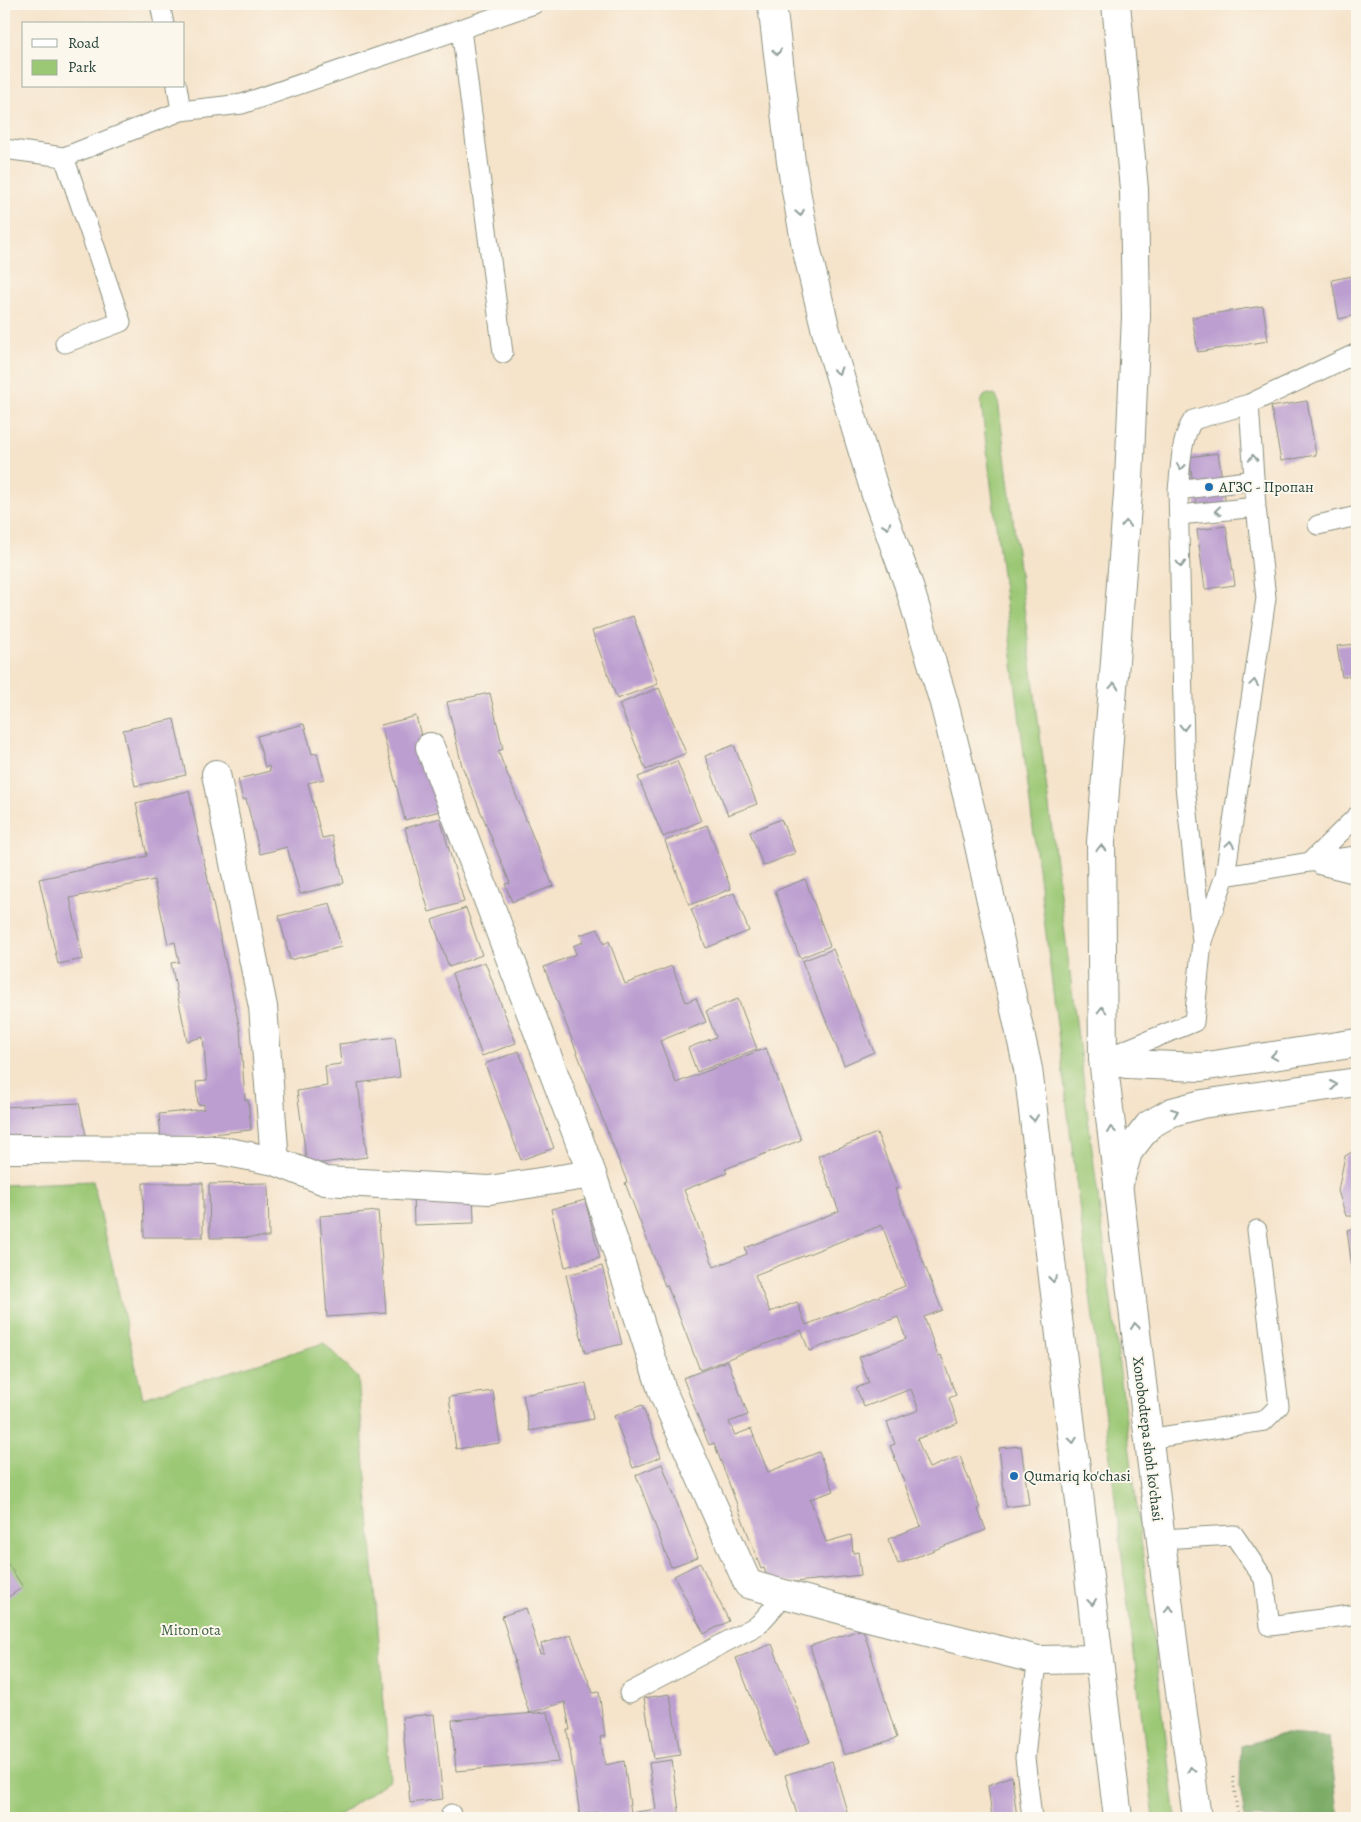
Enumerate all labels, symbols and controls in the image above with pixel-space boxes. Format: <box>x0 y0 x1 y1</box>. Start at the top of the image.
legend <box>22 22 185 88</box>
text: Road <box>68 33 100 53</box>
one-way arrow <box>771 48 782 56</box>
text: Park <box>68 57 97 77</box>
one-way arrow <box>794 209 805 217</box>
one-way arrow <box>833 366 843 374</box>
one-way arrow <box>1247 454 1258 462</box>
one-way arrow <box>1176 463 1187 471</box>
place label: АГЗС - Пропан <box>1218 477 1314 497</box>
marker: АГЗС - Пропан <box>1203 481 1215 493</box>
one-way arrow <box>1214 505 1222 516</box>
one-way arrow <box>1120 519 1131 527</box>
one-way arrow <box>881 521 891 530</box>
one-way arrow <box>1176 560 1186 568</box>
one-way arrow <box>1248 679 1258 688</box>
one-way arrow <box>1108 682 1119 690</box>
one-way arrow <box>1179 723 1189 731</box>
one-way arrow <box>1224 840 1234 849</box>
one-way arrow <box>1096 844 1106 852</box>
one-way arrow <box>1097 1006 1107 1014</box>
one-way arrow <box>1270 1050 1279 1060</box>
one-way arrow <box>1331 1080 1339 1091</box>
one-way arrow <box>1170 1108 1178 1118</box>
one-way arrow <box>1028 1114 1039 1122</box>
one-way arrow <box>1106 1126 1117 1134</box>
one-way arrow <box>1048 1275 1058 1283</box>
one-way arrow <box>1130 1322 1140 1330</box>
street label: Xonobodtepa shoh ko'chasi <box>1128 1356 1168 1522</box>
one-way arrow <box>1067 1437 1078 1445</box>
place label: Qumariq ko'chasi <box>1024 1466 1131 1486</box>
marker: Qumariq ko'chasi <box>1008 1470 1020 1482</box>
one-way arrow <box>1086 1598 1097 1606</box>
one-way arrow <box>1164 1605 1175 1613</box>
park label: Miton ota <box>161 1620 221 1640</box>
one-way arrow <box>1186 1766 1197 1774</box>

